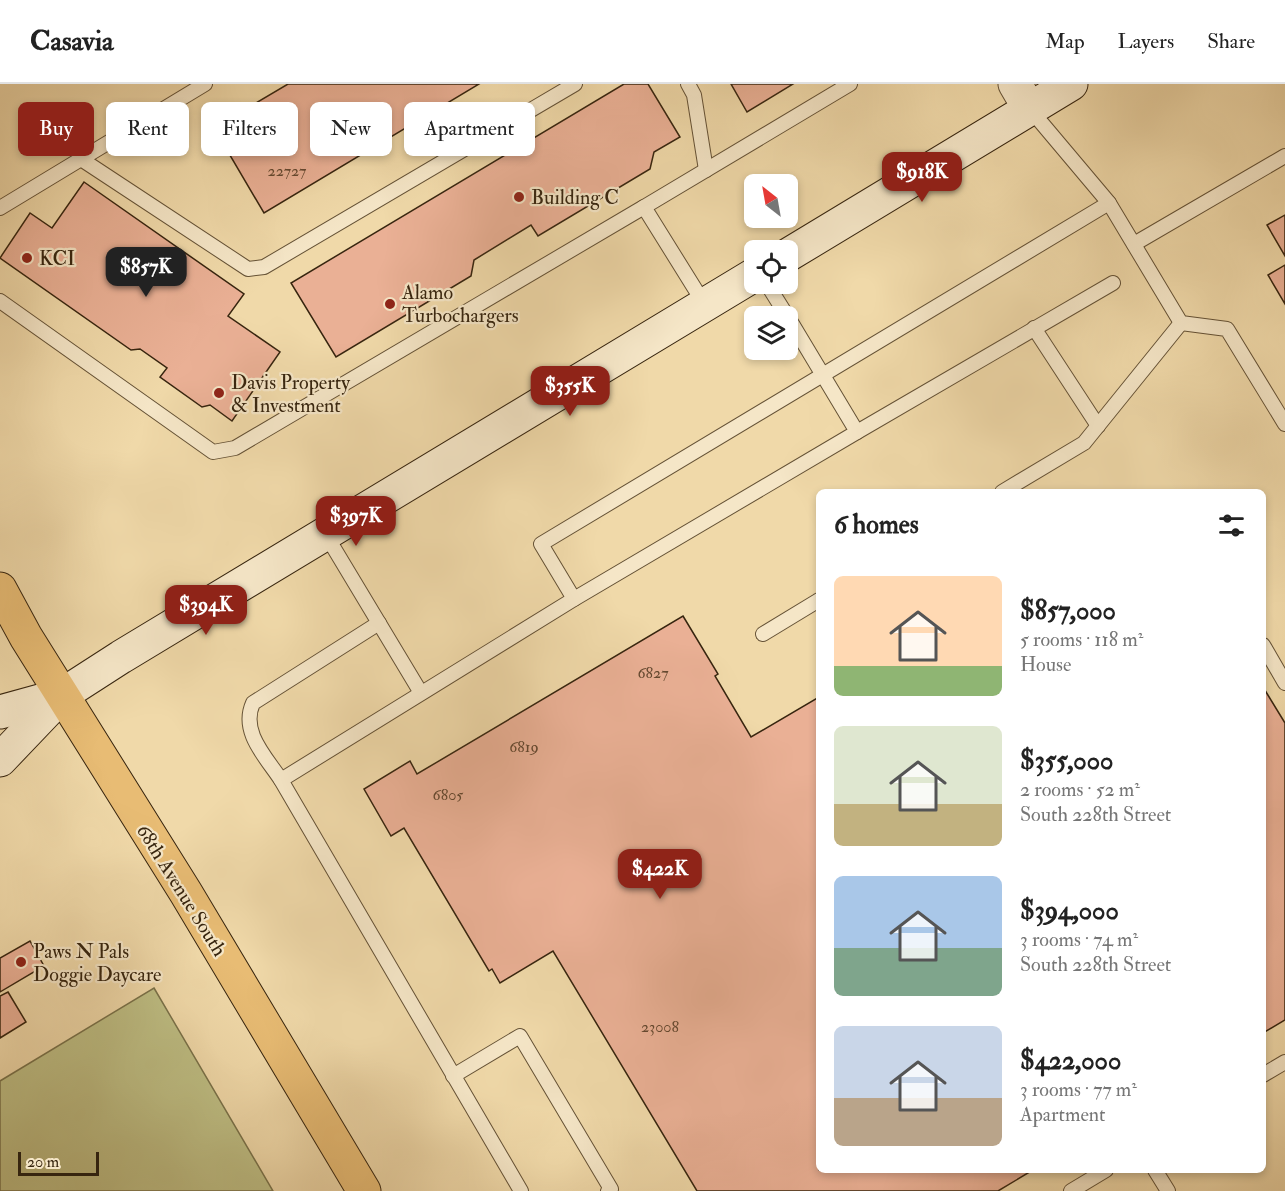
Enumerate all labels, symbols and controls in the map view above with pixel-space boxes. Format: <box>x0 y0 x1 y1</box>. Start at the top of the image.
text: Casavia <box>30 24 114 59</box>
text: Map <box>1045 28 1085 55</box>
text: Layers <box>1118 28 1174 55</box>
text: Share <box>1207 28 1255 55</box>
chip: Buy <box>18 102 94 156</box>
chip: Rent <box>106 102 189 156</box>
chip: Filters <box>201 102 298 156</box>
chip: New <box>310 102 392 156</box>
chip: Apartment <box>404 102 535 156</box>
pin: $918K <box>880 152 964 203</box>
text: $918K <box>896 159 948 184</box>
house number: 22727 <box>268 161 307 181</box>
north arrow <box>744 174 798 228</box>
map controls <box>744 174 798 360</box>
place label: Building C <box>531 185 619 210</box>
marker: Building C <box>512 190 526 204</box>
button: locate <box>744 240 798 294</box>
place label: KCI <box>39 246 75 271</box>
pin: $857K <box>104 247 188 298</box>
marker: KCI <box>20 251 34 265</box>
text: $857K <box>120 254 172 279</box>
place label: Alamo Turbochargers <box>401 280 519 328</box>
marker: Alamo Turbochargers <box>383 297 397 311</box>
button: layers <box>744 306 798 360</box>
pin: $355K <box>528 366 612 417</box>
place label: Davis Property & Investment <box>231 370 351 418</box>
text: $355K <box>545 373 595 398</box>
marker: Davis Property & Investment <box>212 386 226 400</box>
pin: $397K <box>314 496 398 547</box>
text: $397K <box>330 503 382 528</box>
text: 6 homes <box>834 509 919 541</box>
icon: filters <box>1215 509 1248 542</box>
pin: $394K <box>164 585 248 636</box>
text: $394K <box>179 592 233 617</box>
text: $857,000 <box>1020 595 1116 627</box>
icon: home <box>882 600 954 672</box>
text: 5 rooms · 118 m² <box>1020 627 1143 652</box>
text: House <box>1020 652 1071 677</box>
house number: 6827 <box>638 663 669 683</box>
house number: 6819 <box>509 737 539 757</box>
text: $355,000 <box>1020 745 1113 777</box>
icon: home <box>882 750 954 822</box>
text: 2 rooms · 52 m² <box>1020 777 1140 802</box>
house number: 6805 <box>433 785 463 805</box>
text: South 228th Street <box>1020 802 1171 827</box>
street label: 68th Avenue South <box>131 820 232 961</box>
pin: $422K <box>618 849 702 900</box>
text: $422K <box>632 856 688 881</box>
text: $394,000 <box>1020 895 1119 927</box>
icon: home <box>882 900 954 972</box>
text: 3 rooms · 74 m² <box>1020 927 1138 952</box>
place label: Paws N Pals Doggie Daycare <box>33 939 161 987</box>
text: South 228th Street <box>1020 952 1171 977</box>
marker: Paws N Pals Doggie Daycare <box>14 955 28 969</box>
house number: 23008 <box>641 1017 680 1037</box>
text: $422,000 <box>1020 1045 1121 1077</box>
icon: home <box>882 1050 954 1122</box>
text: 3 rooms · 77 m² <box>1020 1077 1137 1102</box>
text: Apartment <box>1020 1102 1105 1127</box>
scale bar <box>18 1149 99 1176</box>
text: 20 m <box>27 1152 59 1172</box>

